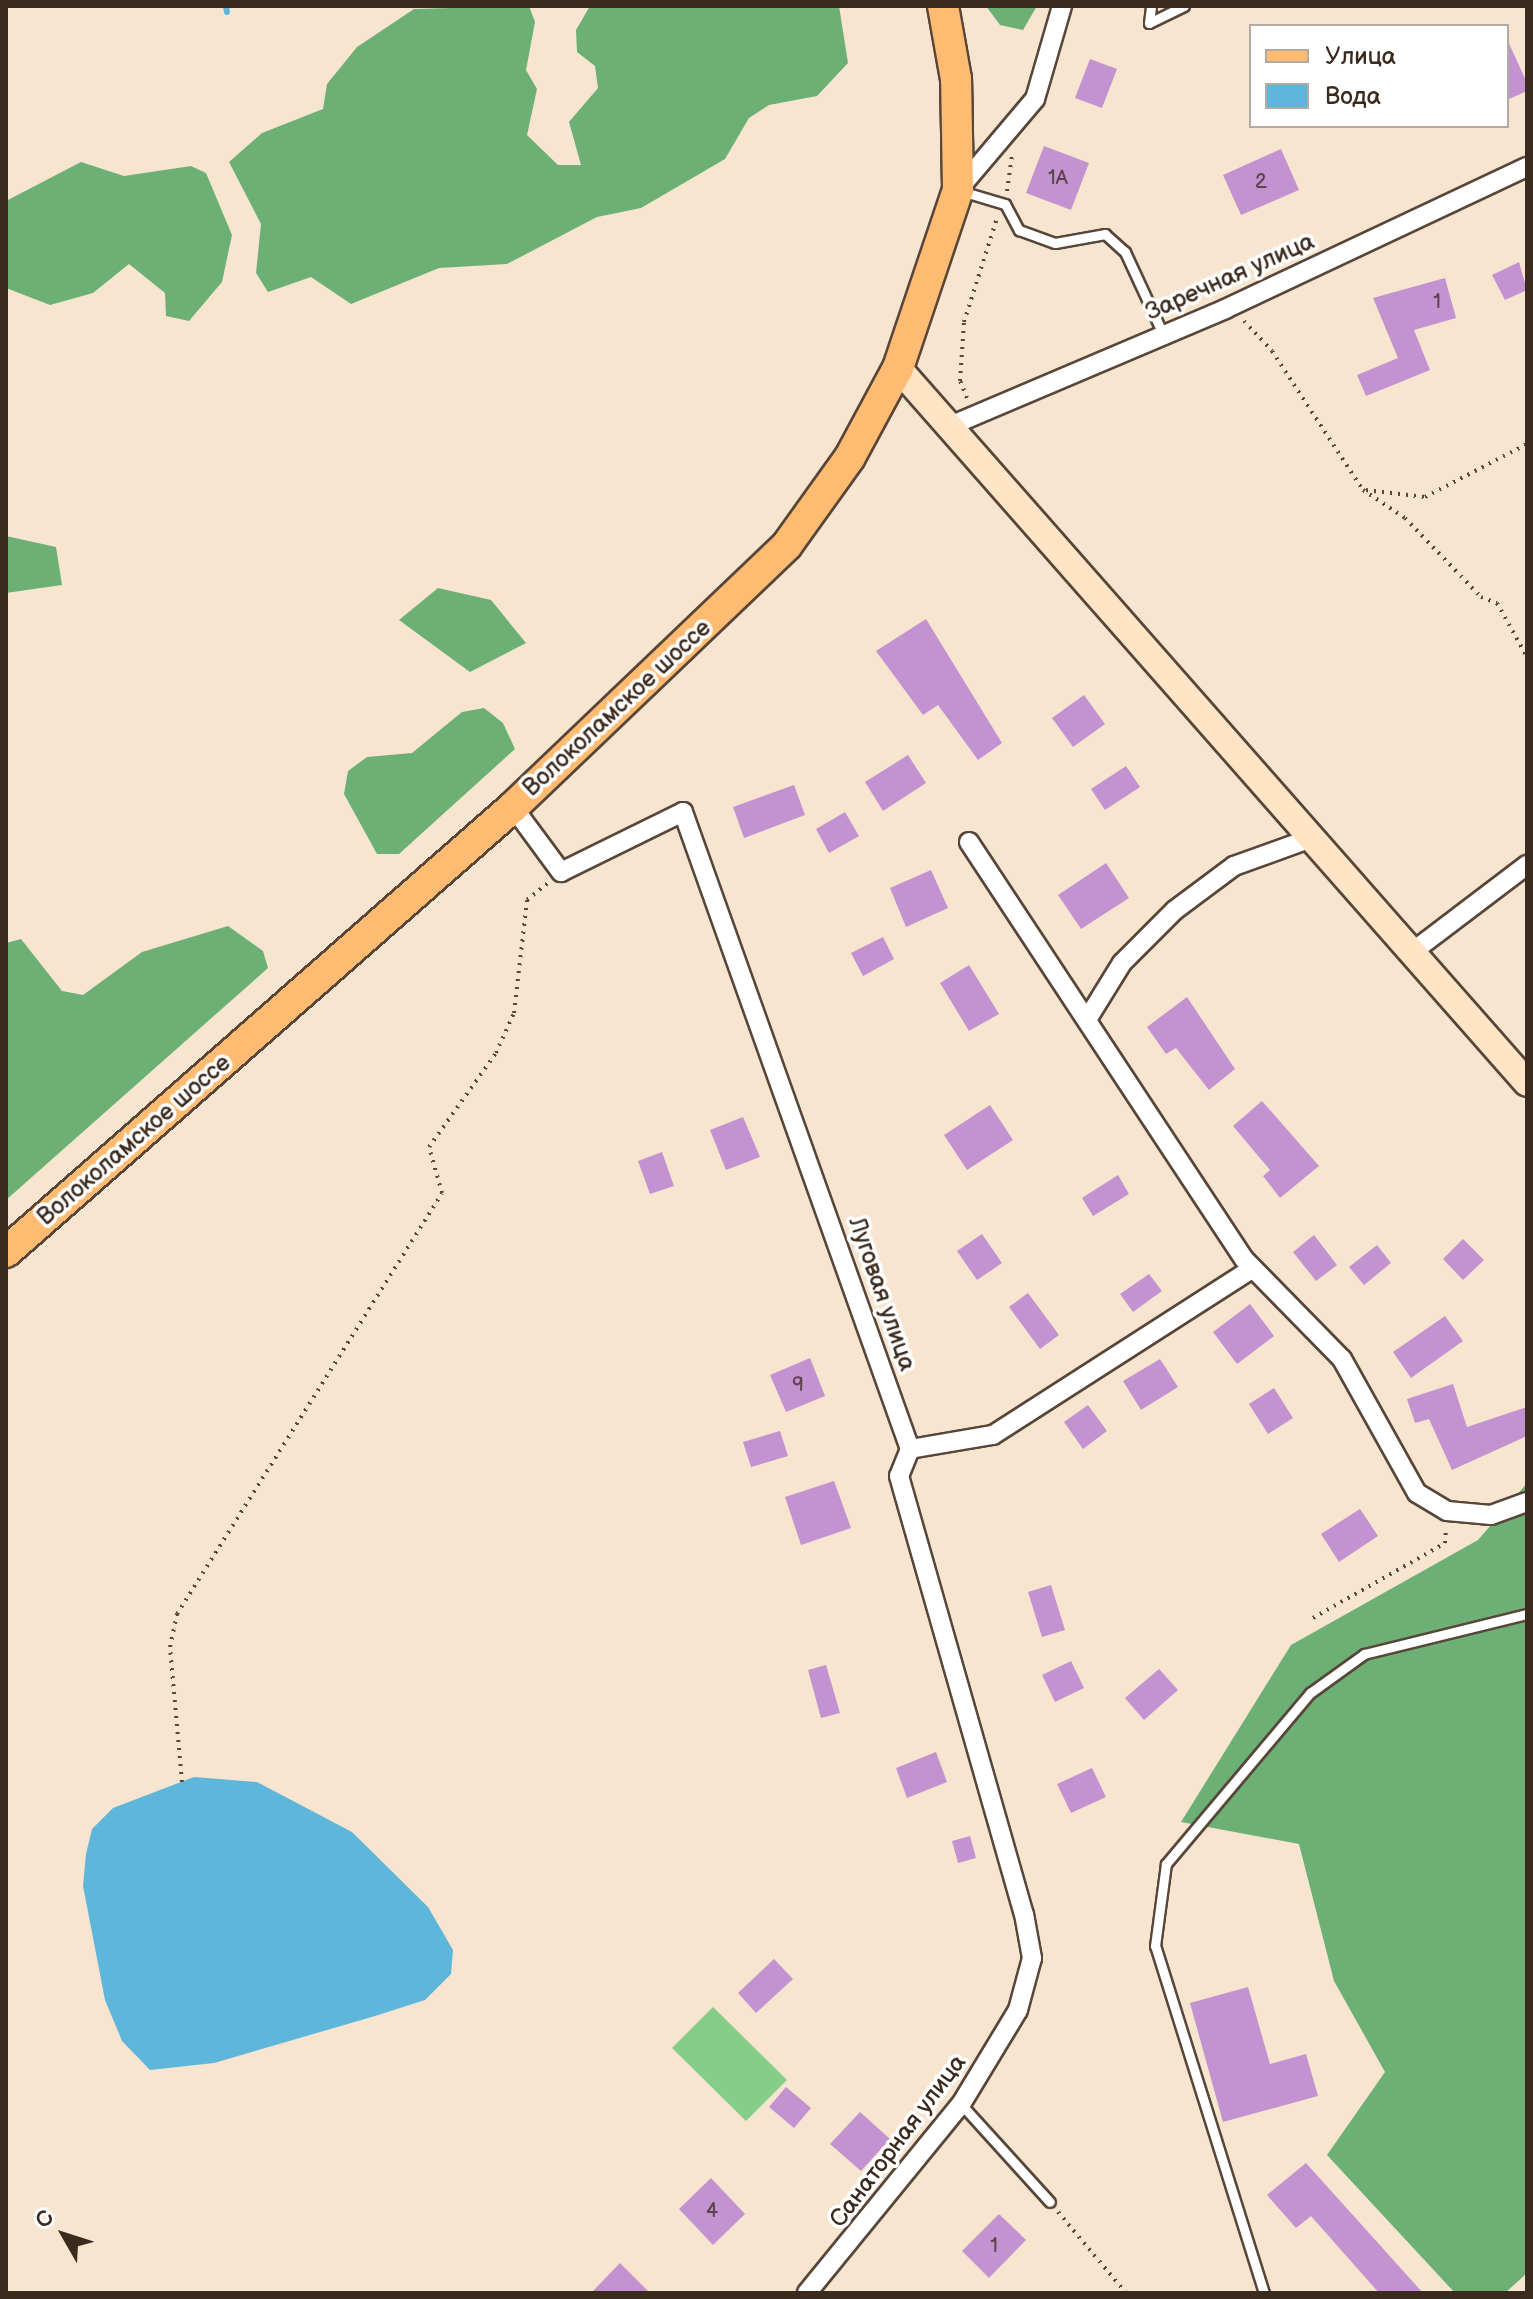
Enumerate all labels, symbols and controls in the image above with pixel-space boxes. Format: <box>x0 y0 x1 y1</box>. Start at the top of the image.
legend <box>1249 24 1509 128</box>
text: Улица <box>1325 42 1396 71</box>
text: Вода <box>1325 82 1381 111</box>
house number: 1А <box>1048 166 1068 190</box>
house number: 2 <box>1255 170 1267 194</box>
street label: Заречная улица <box>1141 227 1319 327</box>
house number: 1 <box>1433 290 1441 314</box>
street label: Волоколамское шоссе <box>517 613 717 803</box>
street label: Волоколамское шоссе <box>32 1048 236 1232</box>
street label: Луговая улица <box>842 1213 922 1375</box>
house number: 9 <box>792 1373 804 1397</box>
street label: Санаторная улица <box>824 2049 972 2233</box>
north arrow <box>24 2195 104 2275</box>
house number: 4 <box>706 2199 718 2223</box>
text: С <box>30 2205 60 2234</box>
house number: 1 <box>990 2234 998 2258</box>

